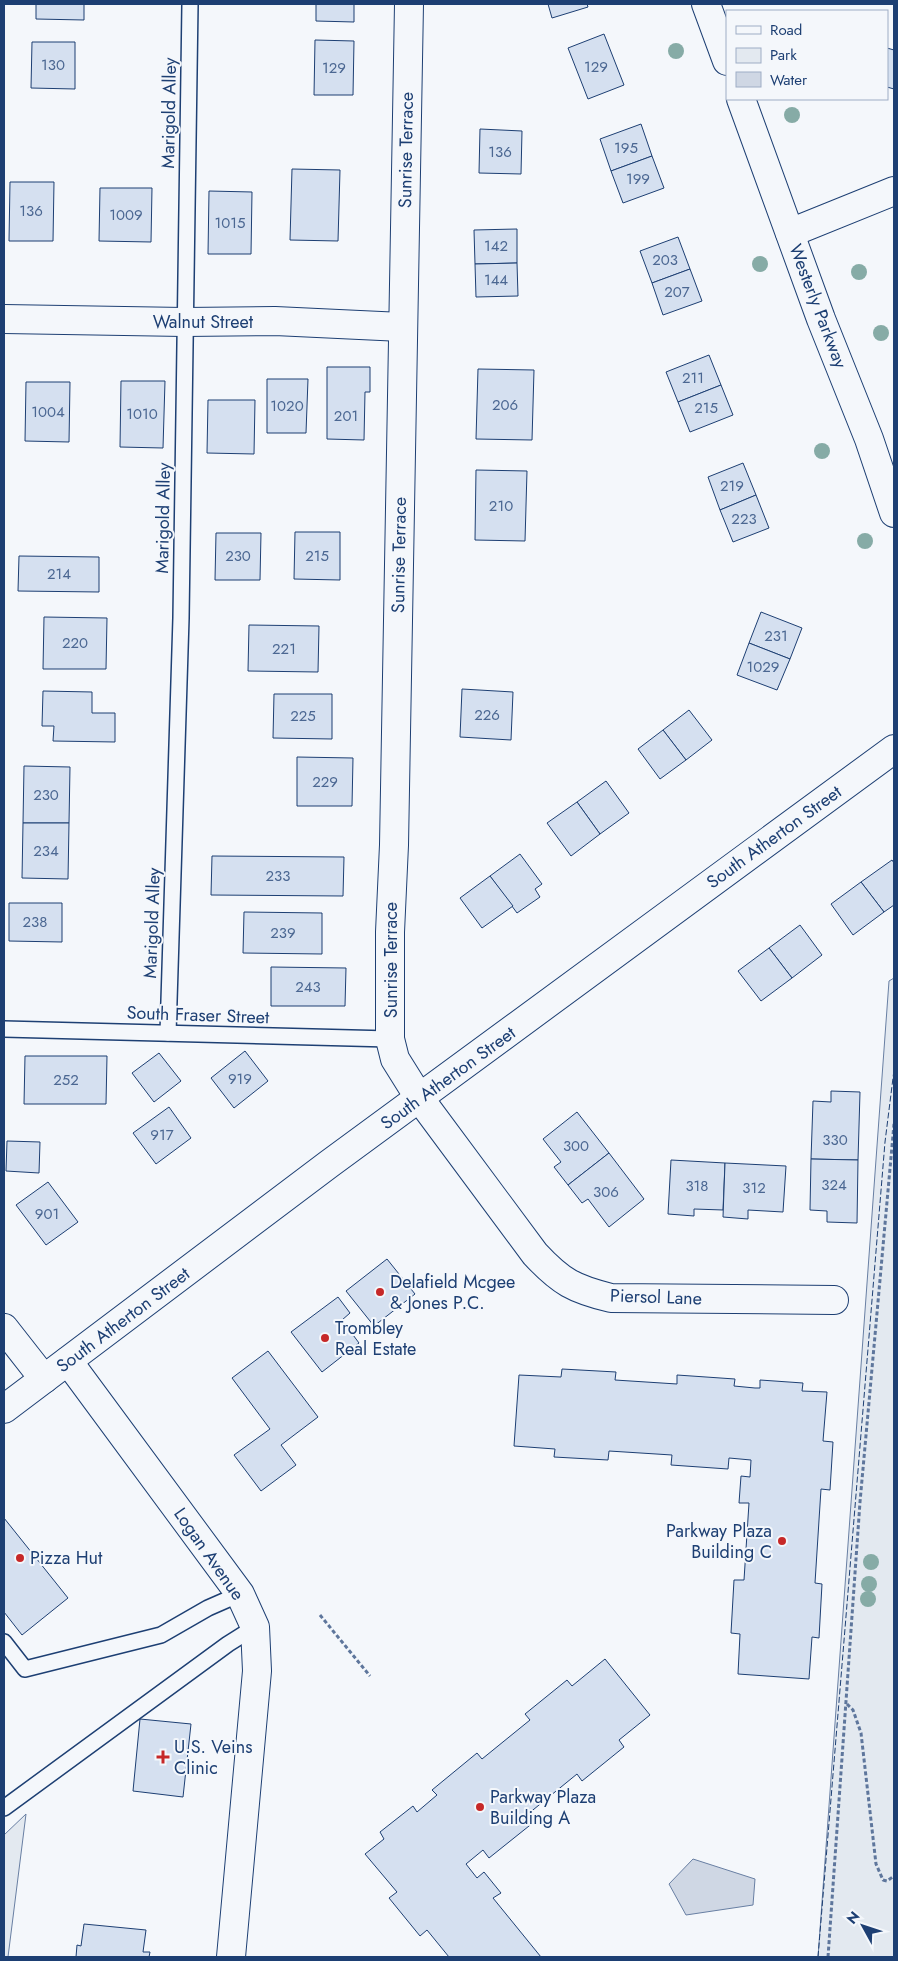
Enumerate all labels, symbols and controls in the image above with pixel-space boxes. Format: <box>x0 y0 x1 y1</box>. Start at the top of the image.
legend <box>726 10 888 100</box>
text: Road <box>770 19 802 41</box>
text: Park <box>770 44 797 66</box>
house number: 130 <box>41 54 65 76</box>
house number: 129 <box>584 56 608 78</box>
street label: Marigold Alley <box>155 57 183 169</box>
house number: 129 <box>322 57 346 79</box>
text: Water <box>770 69 808 91</box>
street label: Sunrise Terrace <box>392 92 420 208</box>
house number: 195 <box>614 137 638 159</box>
house number: 136 <box>488 141 512 163</box>
house number: 199 <box>626 168 650 190</box>
house number: 136 <box>19 200 43 222</box>
house number: 1009 <box>109 204 143 226</box>
house number: 1015 <box>215 212 245 234</box>
house number: 142 <box>484 235 508 257</box>
street label: Westerly Parkway <box>782 240 854 372</box>
house number: 203 <box>652 249 678 271</box>
house number: 144 <box>484 269 508 291</box>
house number: 207 <box>664 281 690 303</box>
street label: Walnut Street <box>153 309 254 335</box>
house number: 211 <box>682 367 704 389</box>
house number: 206 <box>492 394 518 416</box>
house number: 1020 <box>270 395 304 417</box>
house number: 215 <box>694 397 718 419</box>
house number: 1004 <box>31 401 65 423</box>
house number: 1010 <box>126 403 158 425</box>
house number: 201 <box>334 405 358 427</box>
street label: Marigold Alley <box>149 462 177 574</box>
house number: 219 <box>720 475 744 497</box>
house number: 210 <box>489 495 513 517</box>
street label: Sunrise Terrace <box>385 497 413 613</box>
house number: 223 <box>731 508 757 530</box>
house number: 230 <box>225 545 251 567</box>
house number: 215 <box>305 545 329 567</box>
house number: 214 <box>47 563 71 585</box>
house number: 231 <box>764 625 788 647</box>
house number: 220 <box>62 632 88 654</box>
house number: 221 <box>272 638 296 660</box>
house number: 1029 <box>747 656 779 678</box>
house number: 226 <box>474 704 500 726</box>
house number: 225 <box>290 705 316 727</box>
house number: 229 <box>312 771 338 793</box>
street label: South Atherton Street <box>701 779 847 895</box>
house number: 230 <box>33 784 59 806</box>
house number: 234 <box>33 840 59 862</box>
house number: 233 <box>266 865 290 887</box>
street label: Marigold Alley <box>137 867 167 979</box>
street label: Sunrise Terrace <box>378 902 404 1018</box>
house number: 238 <box>23 911 47 933</box>
house number: 239 <box>270 922 296 944</box>
house number: 243 <box>295 976 321 998</box>
street label: South Fraser Street <box>126 1000 270 1031</box>
street label: South Atherton Street <box>375 1020 521 1136</box>
house number: 919 <box>228 1068 252 1090</box>
house number: 252 <box>53 1069 79 1091</box>
house number: 917 <box>150 1124 174 1146</box>
house number: 330 <box>822 1129 848 1151</box>
house number: 300 <box>563 1135 589 1157</box>
house number: 324 <box>821 1174 847 1196</box>
house number: 318 <box>685 1175 709 1197</box>
house number: 312 <box>742 1177 766 1199</box>
house number: 306 <box>593 1181 619 1203</box>
house number: 901 <box>35 1203 59 1225</box>
street label: South Atherton Street <box>51 1261 196 1379</box>
place label: Delafield Mcgee & Jones P.C. <box>390 1269 515 1316</box>
street label: Piersol Lane <box>610 1282 702 1312</box>
marker: Delafield Mcgee & Jones P.C. <box>374 1286 386 1298</box>
place label: Trombley Real Estate <box>335 1315 416 1362</box>
marker: Trombley Real Estate <box>319 1332 331 1344</box>
street label: Logan Avenue <box>167 1502 251 1606</box>
place label: Parkway Plaza Building C <box>666 1518 772 1565</box>
marker: Parkway Plaza Building C <box>776 1535 788 1547</box>
place label: Pizza Hut <box>30 1545 103 1571</box>
marker: Pizza Hut <box>14 1552 26 1564</box>
place label: U.S. Veins Clinic <box>174 1734 252 1781</box>
marker: U.S. Veins Clinic <box>156 1750 170 1764</box>
place label: Parkway Plaza Building A <box>490 1784 596 1831</box>
marker: Parkway Plaza Building A <box>474 1801 486 1813</box>
north arrow <box>838 1901 888 1951</box>
text: N <box>842 1907 864 1928</box>

